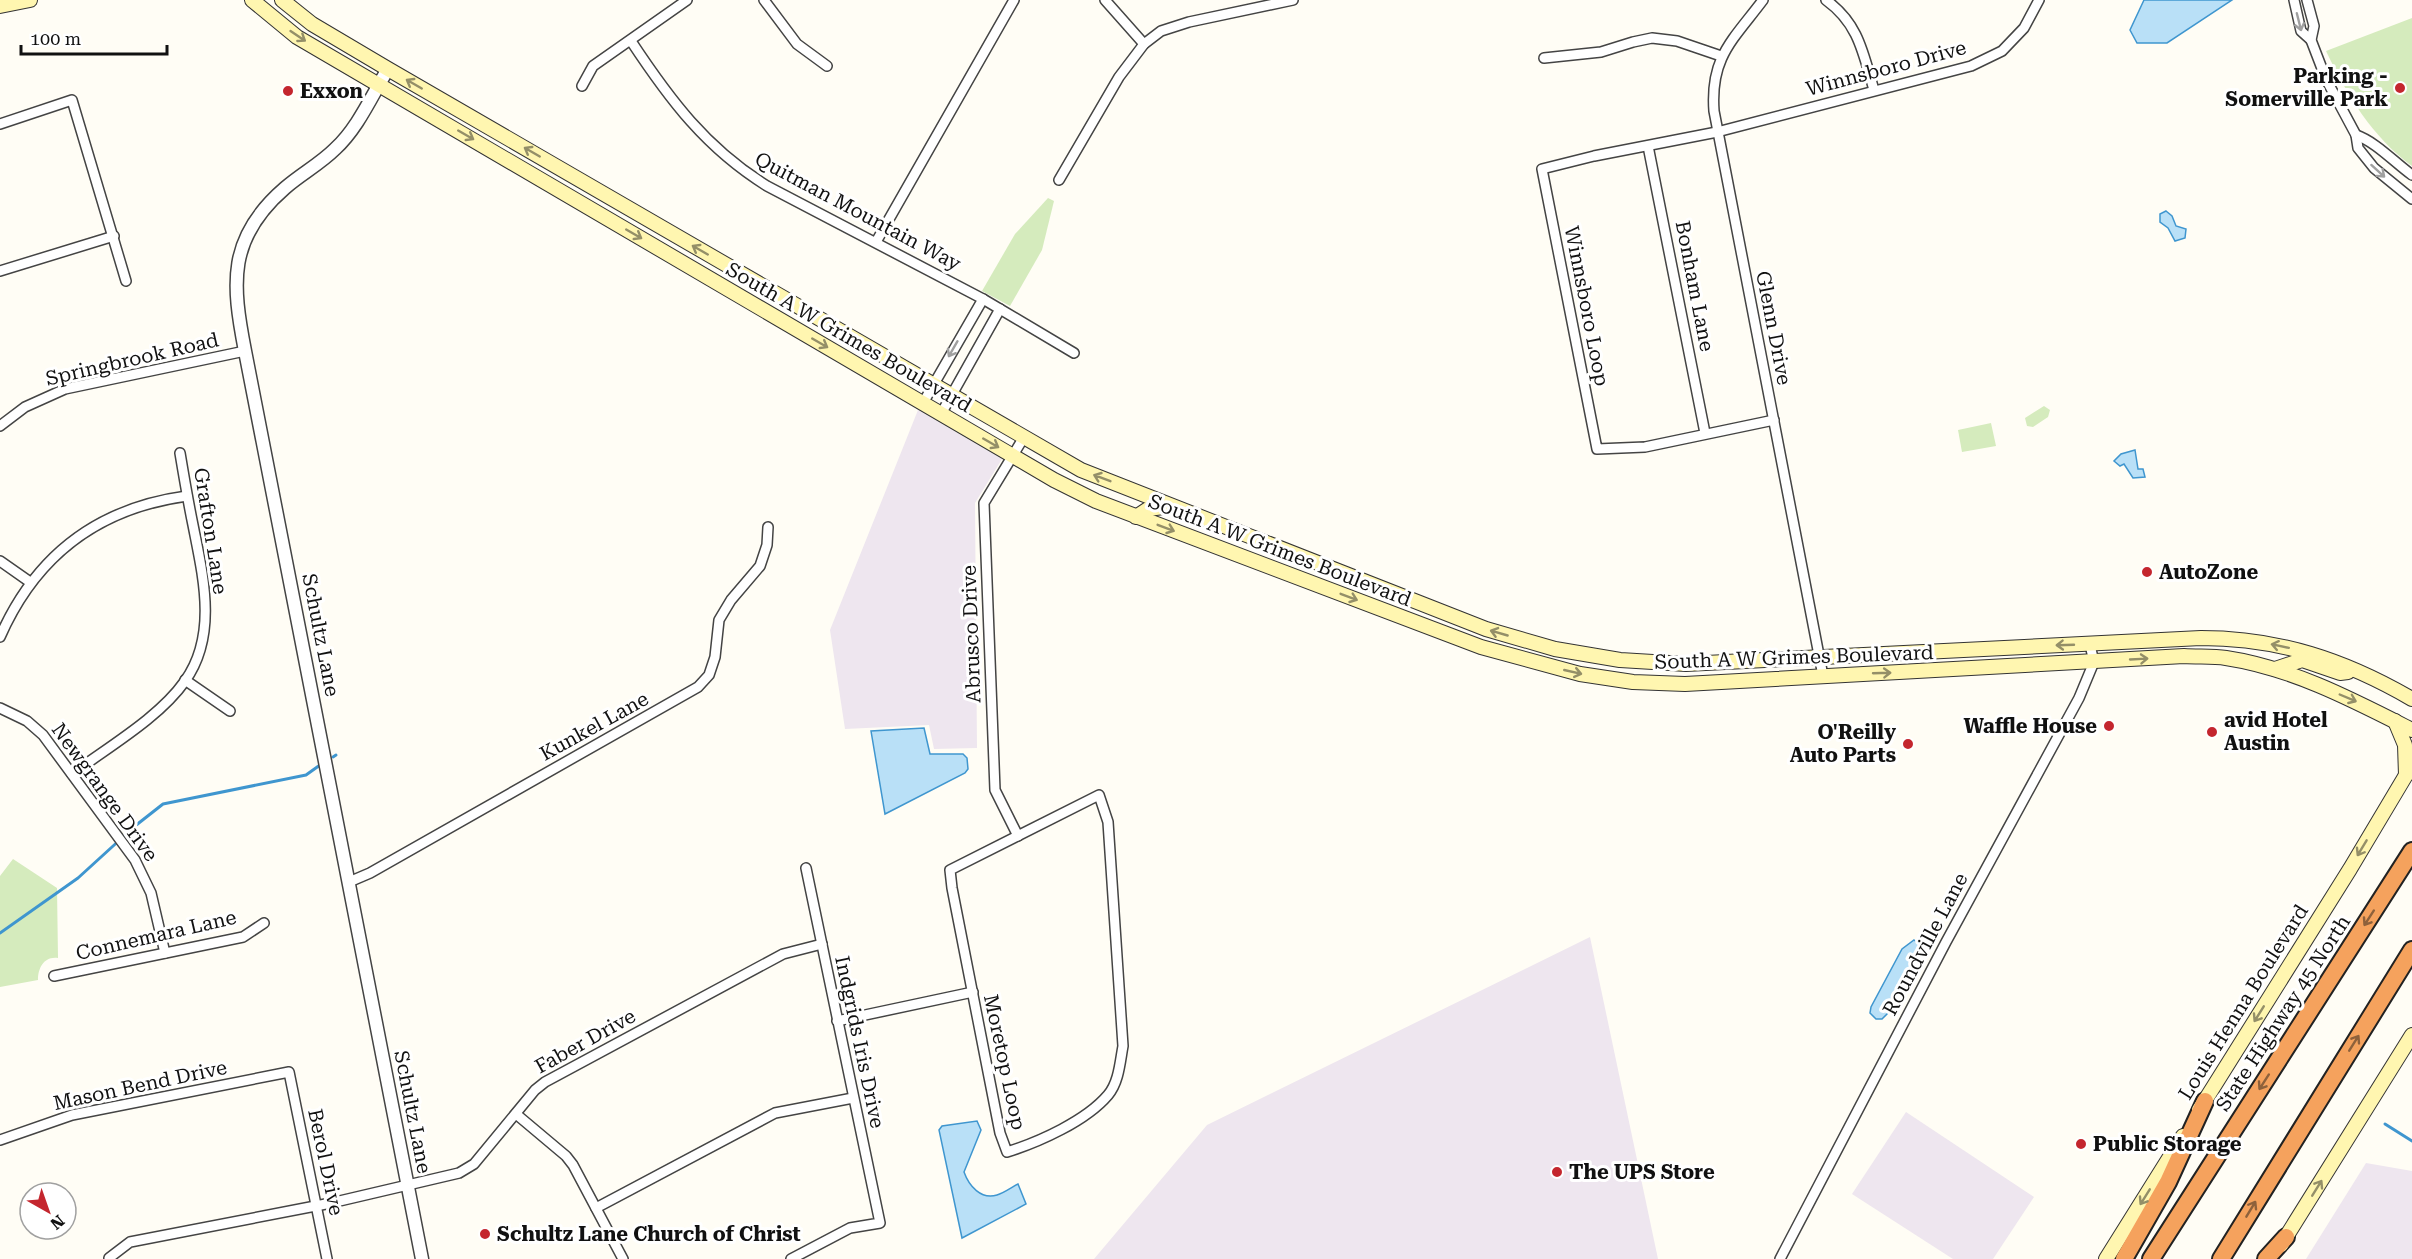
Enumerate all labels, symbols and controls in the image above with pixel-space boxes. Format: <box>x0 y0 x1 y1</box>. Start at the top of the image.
one-way arrow <box>2294 12 2306 31</box>
scale bar <box>21 18 166 56</box>
text: 100 m <box>30 28 81 49</box>
one-way arrow <box>289 30 305 42</box>
street label: Winnsboro Drive <box>1803 35 1969 101</box>
place label: Parking - Somerville Park <box>2225 64 2388 111</box>
one-way arrow <box>406 77 423 89</box>
place label: Exxon <box>300 79 364 103</box>
marker: Parking - Somerville Park <box>2393 81 2407 95</box>
marker: Exxon <box>281 84 295 98</box>
one-way arrow <box>457 130 474 142</box>
one-way arrow <box>524 146 541 158</box>
street label: Quitman Mountain Way <box>751 146 965 276</box>
one-way arrow <box>2370 164 2385 178</box>
street label: Bonham Lane <box>1671 219 1719 353</box>
street label: Winnsboro Loop <box>1560 224 1614 388</box>
one-way arrow <box>625 228 642 240</box>
one-way arrow <box>692 243 709 255</box>
street label: South A W Grimes Boulevard <box>722 257 976 417</box>
street label: Glenn Drive <box>1751 269 1797 387</box>
street label: Springbrook Road <box>43 327 221 391</box>
one-way arrow <box>811 337 828 349</box>
one-way arrow <box>947 340 959 357</box>
one-way arrow <box>982 437 999 449</box>
street label: Grafton Lane <box>189 466 233 596</box>
one-way arrow <box>1094 472 1112 483</box>
street label: South A W Grimes Boulevard <box>1145 489 1415 611</box>
one-way arrow <box>1157 523 1175 534</box>
place label: AutoZone <box>2159 560 2258 584</box>
street label: Abrusco Drive <box>957 565 985 703</box>
marker: AutoZone <box>2140 565 2154 579</box>
street label: Schultz Lane <box>297 571 345 699</box>
one-way arrow <box>1339 592 1357 603</box>
one-way arrow <box>1490 627 1509 638</box>
one-way arrow <box>2271 639 2290 651</box>
street label: South A W Grimes Boulevard <box>1654 640 1934 674</box>
one-way arrow <box>2056 640 2076 651</box>
one-way arrow <box>2129 653 2149 664</box>
one-way arrow <box>1563 666 1582 678</box>
one-way arrow <box>1871 668 1891 679</box>
street label: Kunkel Lane <box>536 686 652 766</box>
one-way arrow <box>2339 693 2357 704</box>
place label: avid Hotel Austin <box>2224 708 2328 755</box>
place label: Waffle House <box>1963 714 2097 738</box>
street label: Newgrange Drive <box>47 718 163 866</box>
marker: Waffle House <box>2102 719 2116 733</box>
place label: O'Reilly Auto Parts <box>1790 720 1896 767</box>
marker: avid Hotel Austin <box>2205 725 2219 739</box>
marker: O'Reilly Auto Parts <box>1901 737 1915 751</box>
one-way arrow <box>2356 839 2368 856</box>
street label: Roundville Lane <box>1877 869 1973 1019</box>
street label: Louis Henna Boulevard <box>2173 900 2313 1104</box>
street label: Connemara Lane <box>73 905 239 965</box>
one-way arrow <box>2363 909 2376 926</box>
street label: State Highway 45 North <box>2211 911 2355 1115</box>
street label: Indgrids Iris Drive <box>830 954 890 1130</box>
street label: Moretop Loop <box>979 992 1031 1132</box>
street label: Faber Drive <box>531 1004 639 1078</box>
one-way arrow <box>2253 1005 2265 1022</box>
one-way arrow <box>2348 1035 2360 1052</box>
street label: Schultz Lane <box>389 1048 437 1176</box>
street label: Mason Bend Drive <box>51 1055 229 1115</box>
one-way arrow <box>2258 1073 2270 1090</box>
street label: Berol Drive <box>303 1107 349 1217</box>
place label: Public Storage <box>2093 1132 2242 1156</box>
marker: Public Storage <box>2074 1137 2088 1151</box>
place label: The UPS Store <box>1569 1160 1715 1184</box>
marker: The UPS Store <box>1550 1165 1564 1179</box>
one-way arrow <box>2310 1179 2323 1196</box>
north arrow <box>18 1181 78 1241</box>
one-way arrow <box>2138 1188 2150 1205</box>
one-way arrow <box>2246 1201 2258 1218</box>
text: N <box>46 1211 68 1233</box>
place label: Schultz Lane Church of Christ <box>497 1222 801 1246</box>
marker: Schultz Lane Church of Christ <box>478 1227 492 1241</box>

